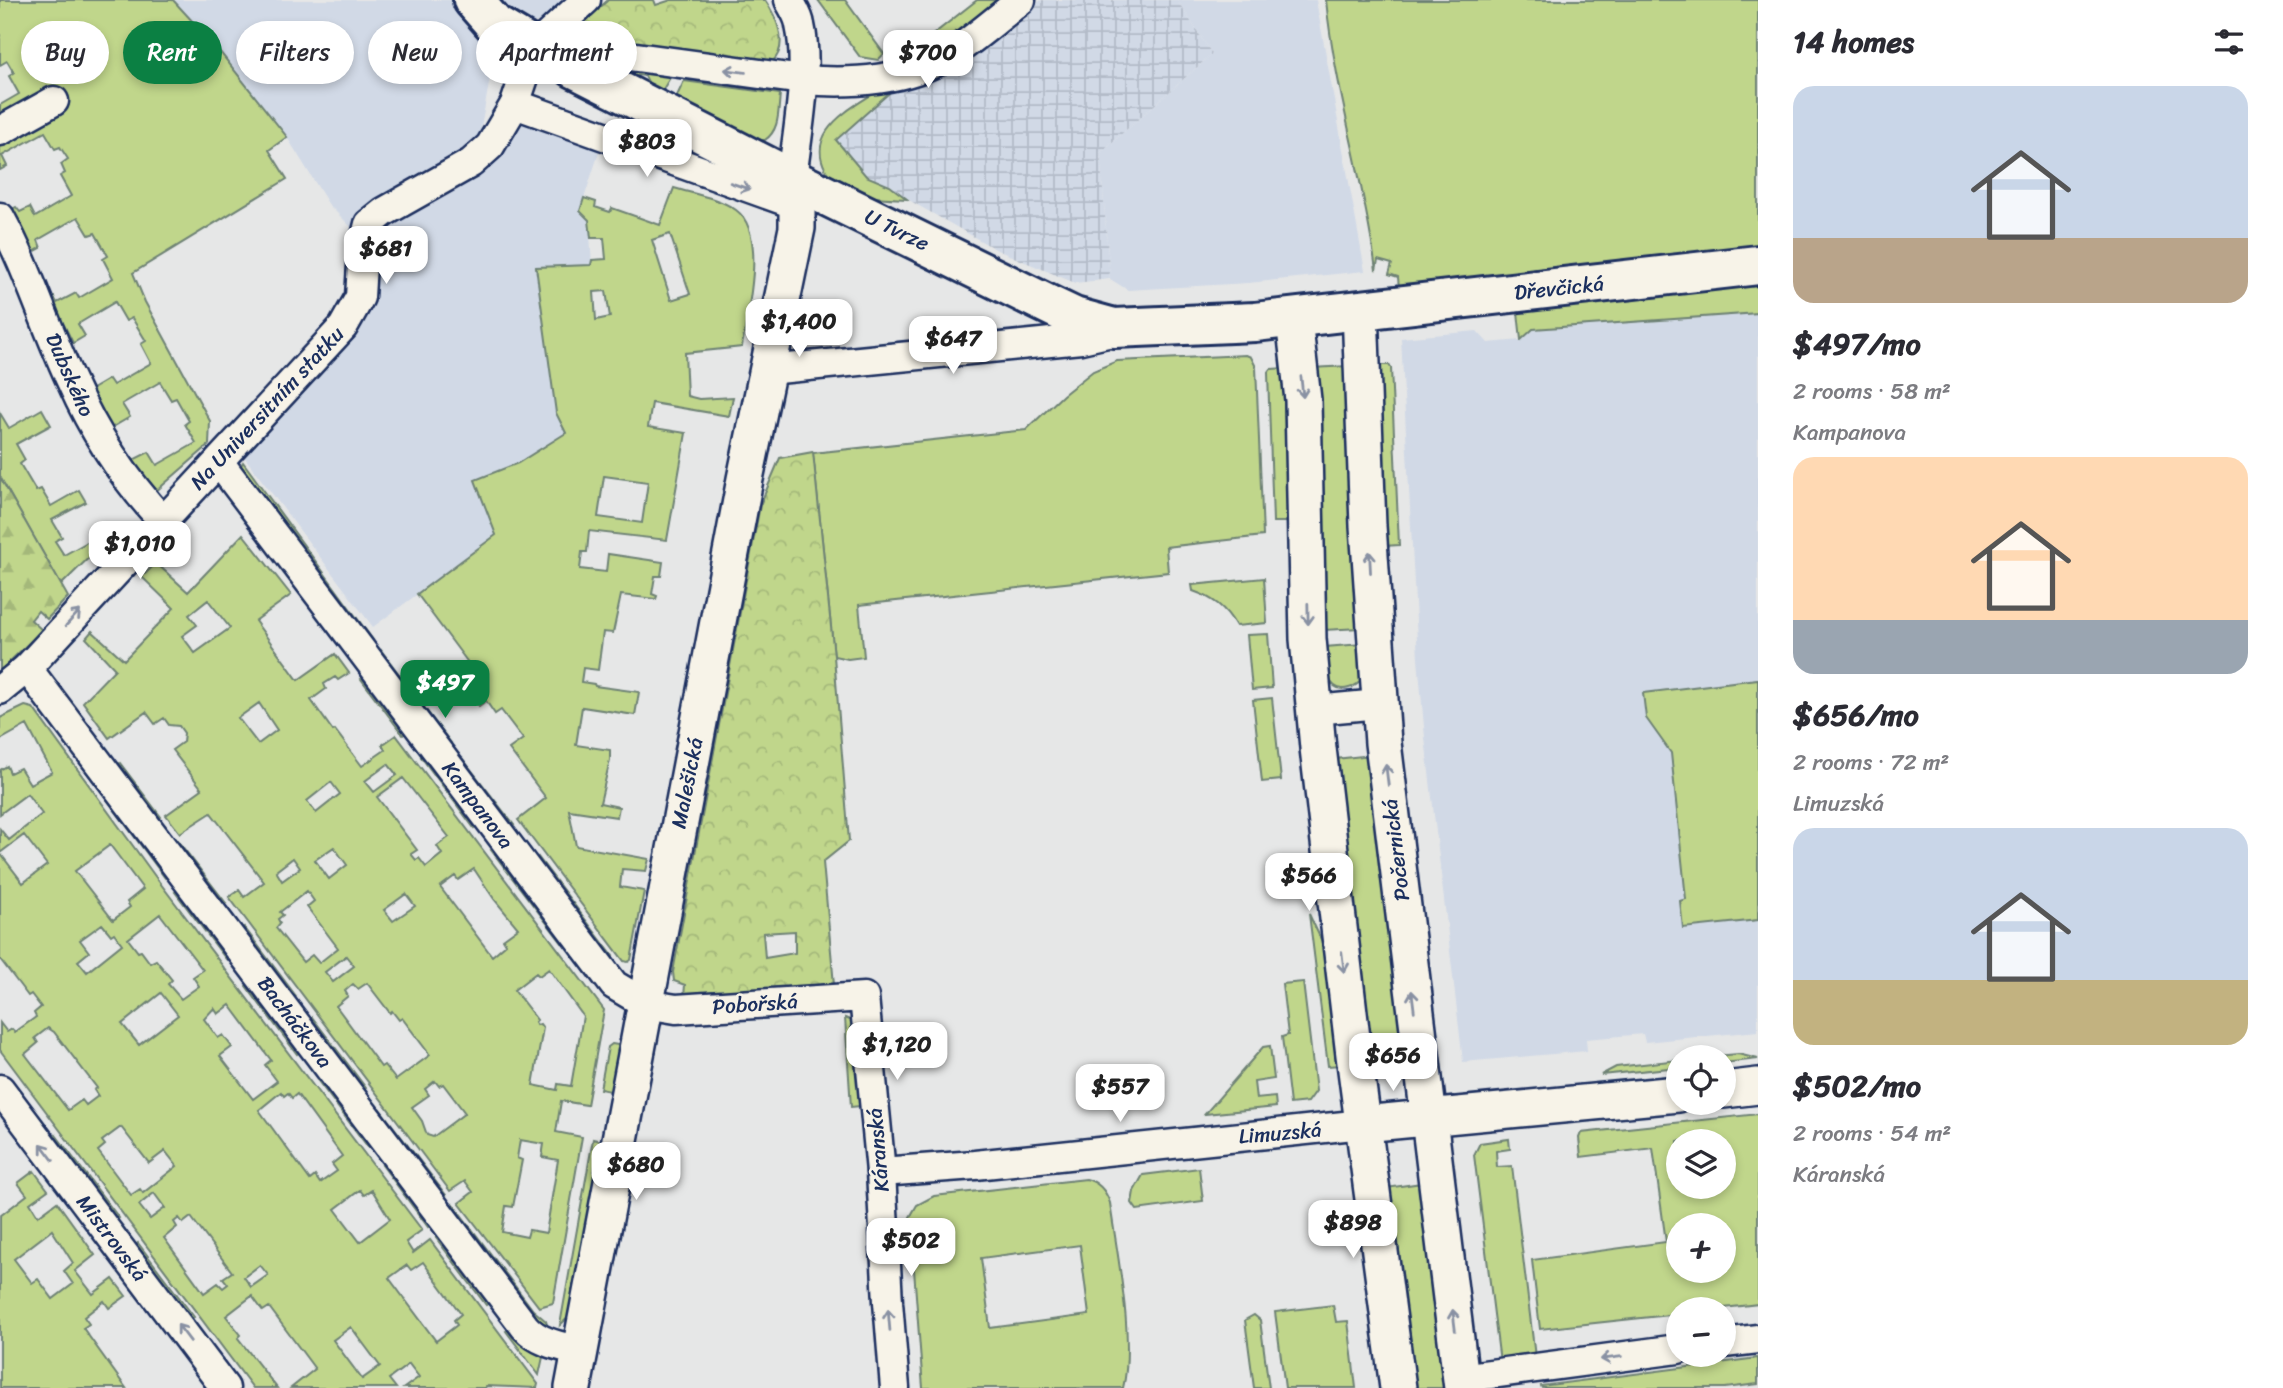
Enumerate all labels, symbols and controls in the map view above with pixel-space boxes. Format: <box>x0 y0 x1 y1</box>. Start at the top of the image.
text: 14 homes <box>1793 15 1914 69</box>
chip: Buy <box>21 21 109 84</box>
chip: Rent <box>123 21 222 84</box>
chip: Filters <box>236 21 354 84</box>
chip: New <box>368 21 462 84</box>
chip: Apartment <box>476 21 637 84</box>
icon: filters <box>2210 23 2248 61</box>
pin: $700 <box>887 31 969 90</box>
text: $700 <box>899 32 957 73</box>
one-way arrow <box>724 64 747 77</box>
pin: $803 <box>606 120 688 179</box>
text: $803 <box>619 121 675 162</box>
icon: home <box>1958 132 2084 258</box>
one-way arrow <box>729 180 751 193</box>
street label: U Tvrze <box>858 198 936 262</box>
pin: $681 <box>345 226 427 286</box>
text: $681 <box>360 228 412 269</box>
street label: Dřevčická <box>1512 264 1606 312</box>
pin: $1,400 <box>742 300 856 359</box>
text: $1,400 <box>762 301 836 342</box>
street label: Na Universitním statku <box>180 316 354 499</box>
pin: $647 <box>912 316 994 376</box>
text: $497/mo <box>1793 317 1921 371</box>
text: $647 <box>925 318 981 359</box>
street label: Dubského <box>35 327 106 424</box>
text: 2 rooms · 58 m² <box>1793 371 1951 412</box>
one-way arrow <box>1295 375 1308 397</box>
text: Kampanova <box>1793 412 1906 453</box>
icon: home <box>1958 503 2084 629</box>
pin: $1,010 <box>83 522 197 581</box>
text: $1,010 <box>105 523 175 564</box>
one-way arrow <box>1363 551 1376 574</box>
one-way arrow <box>1301 602 1315 625</box>
one-way arrow <box>65 610 82 627</box>
pin: $497 <box>404 660 486 720</box>
text: $497 <box>416 662 474 703</box>
text: $656/mo <box>1793 688 1919 742</box>
street label: Malešická <box>660 734 715 832</box>
text: 2 rooms · 72 m² <box>1793 742 1949 783</box>
street label: Kampanova <box>432 752 524 858</box>
one-way arrow <box>1380 764 1393 787</box>
text: Limuzská <box>1793 783 1884 824</box>
street label: Počernická <box>1371 796 1421 903</box>
pin: $566 <box>1268 853 1350 913</box>
text: $566 <box>1281 855 1337 896</box>
icon: home <box>1958 874 2084 1000</box>
one-way arrow <box>1336 950 1349 973</box>
street label: Bacháčkova <box>247 967 343 1077</box>
street label: Pobořská <box>711 982 799 1026</box>
one-way arrow <box>1407 990 1420 1013</box>
pin: $1,120 <box>840 1023 954 1082</box>
text: $1,120 <box>862 1024 932 1065</box>
pin: $656 <box>1352 1034 1434 1093</box>
text: $656 <box>1365 1035 1421 1076</box>
map controls <box>1666 1045 1736 1367</box>
button: locate <box>1666 1045 1736 1115</box>
text: $502/mo <box>1793 1059 1921 1113</box>
pin: $557 <box>1079 1064 1161 1124</box>
text: $557 <box>1092 1066 1148 1107</box>
street label: Káranská <box>855 1106 901 1194</box>
street label: Limuzská <box>1237 1110 1324 1156</box>
text: 2 rooms · 54 m² <box>1793 1113 1951 1154</box>
button: layers <box>1666 1129 1736 1199</box>
pin: $680 <box>595 1142 677 1202</box>
one-way arrow <box>40 1143 55 1161</box>
text: $680 <box>608 1144 664 1185</box>
text: Káranská <box>1793 1154 1885 1195</box>
street label: Mistrovská <box>66 1186 158 1291</box>
pin: $898 <box>1312 1200 1394 1260</box>
text: $898 <box>1324 1202 1382 1243</box>
button: + <box>1666 1213 1736 1283</box>
pin: $502 <box>870 1218 952 1278</box>
text: $502 <box>882 1220 940 1261</box>
button: − <box>1666 1297 1736 1367</box>
one-way arrow <box>882 1309 895 1332</box>
one-way arrow <box>1447 1309 1460 1332</box>
one-way arrow <box>177 1324 192 1343</box>
one-way arrow <box>1600 1352 1622 1365</box>

